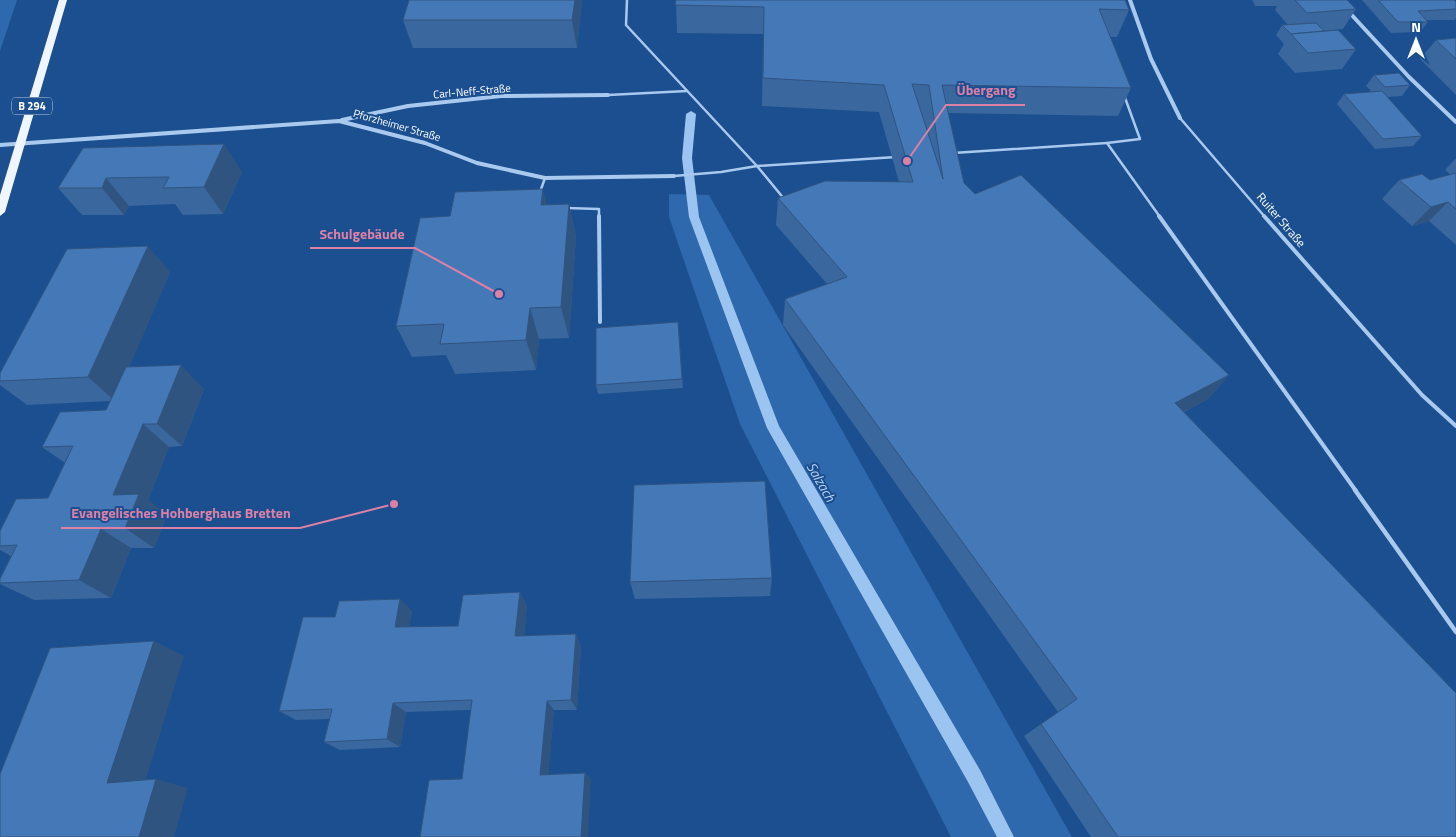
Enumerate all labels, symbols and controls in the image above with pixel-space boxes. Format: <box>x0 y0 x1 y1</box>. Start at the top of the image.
north arrow <box>1391 15 1441 65</box>
text: N <box>1411 16 1421 37</box>
callout: Übergang <box>946 76 1025 105</box>
text: Übergang <box>957 79 1016 100</box>
street label: Carl-Neff-Straße <box>433 80 512 102</box>
road number: B 294 <box>12 98 52 114</box>
street label: Pforzheimer Straße <box>351 105 443 145</box>
street label: Ruiter Straße <box>1252 188 1311 251</box>
callout: Schulgebäude <box>310 219 415 248</box>
text: Schulgebäude <box>319 223 405 244</box>
water label: Salzach <box>802 458 842 506</box>
callout: Evangelisches Hohberghaus Bretten <box>61 499 300 528</box>
text: Evangelisches Hohberghaus Bretten <box>71 502 291 523</box>

